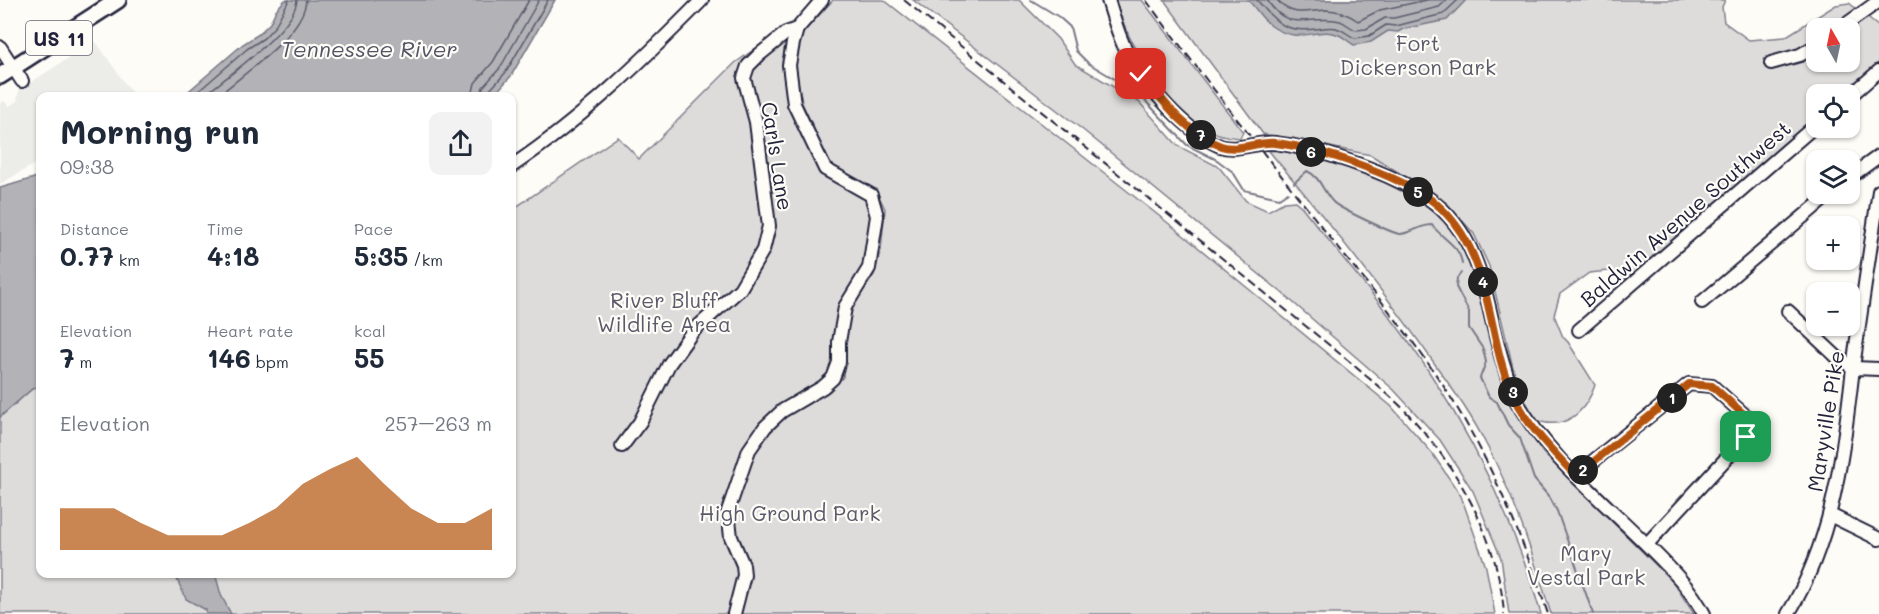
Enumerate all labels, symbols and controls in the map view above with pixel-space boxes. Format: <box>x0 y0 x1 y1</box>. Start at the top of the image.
north arrow <box>1806 18 1860 72</box>
map controls <box>1806 18 1860 336</box>
road number: US 11 <box>26 21 92 55</box>
park label: Fort Dickerson Park <box>1340 29 1496 80</box>
water label: Tennessee River <box>281 34 457 63</box>
pin <box>1115 48 1166 99</box>
icon: check <box>1124 57 1157 90</box>
button: locate <box>1806 84 1860 138</box>
street label: Carls Lane <box>756 100 800 212</box>
text: Morning run <box>60 109 260 152</box>
button: share <box>429 112 492 175</box>
street label: Baldwin Avenue Southwest <box>1574 114 1796 312</box>
pin: 7 <box>1186 120 1216 150</box>
text: 7 <box>1197 124 1205 145</box>
pin: 6 <box>1296 137 1326 167</box>
text: 6 <box>1306 141 1316 162</box>
button: layers <box>1806 150 1860 204</box>
text: 09:38 <box>60 153 114 179</box>
pin: 5 <box>1403 177 1433 207</box>
text: 5 <box>1413 181 1423 202</box>
button: + <box>1806 216 1860 270</box>
text: Distance <box>60 218 129 239</box>
text: Time <box>207 218 243 239</box>
text: Pace <box>354 218 393 239</box>
text: 0.77 <box>60 239 114 273</box>
text: 4:18 <box>207 239 259 273</box>
text: 5:35 <box>354 239 408 273</box>
text: km <box>114 249 140 270</box>
text: /km <box>408 249 443 270</box>
pin: 4 <box>1468 267 1498 297</box>
text: 4 <box>1478 271 1488 292</box>
button: − <box>1806 282 1860 336</box>
park label: River Bluff Wildlife Area <box>597 286 731 337</box>
text: Elevation <box>60 320 132 341</box>
text: Heart rate <box>207 320 293 341</box>
text: kcal <box>354 320 386 341</box>
text: 7 <box>60 341 74 375</box>
text: 146 <box>207 341 251 375</box>
text: 55 <box>354 341 384 375</box>
street label: Maryville Pike <box>1801 348 1849 494</box>
text: m <box>74 351 92 372</box>
text: bpm <box>251 351 289 372</box>
pin: 3 <box>1498 377 1528 407</box>
text: 3 <box>1508 381 1518 402</box>
pin: 1 <box>1657 383 1687 413</box>
text: 1 <box>1668 387 1676 408</box>
text: Elevation <box>60 410 150 436</box>
text: 257–263 m <box>384 410 492 436</box>
pin <box>1720 411 1771 462</box>
icon: arrive <box>1729 420 1762 453</box>
pin: 2 <box>1568 455 1598 485</box>
text: 2 <box>1579 459 1587 480</box>
park label: High Ground Park <box>699 499 881 526</box>
park label: Mary Vestal Park <box>1527 539 1645 590</box>

